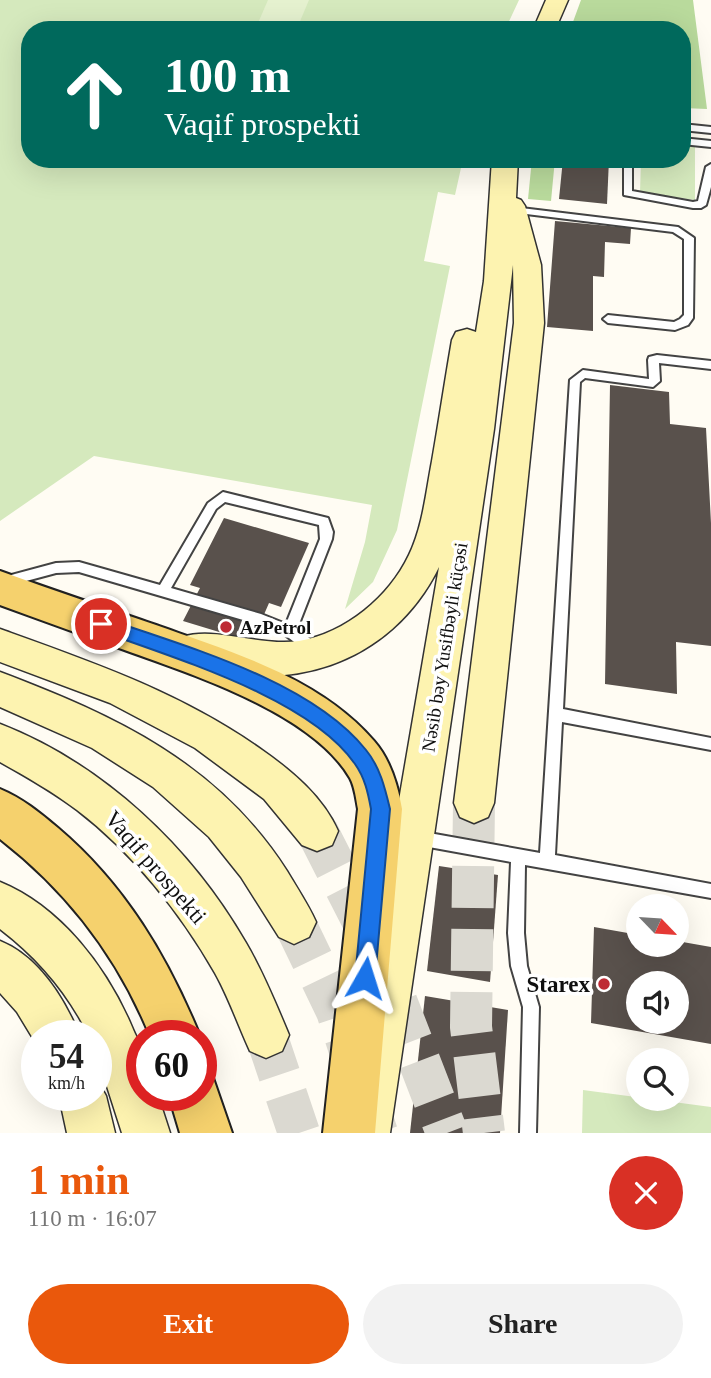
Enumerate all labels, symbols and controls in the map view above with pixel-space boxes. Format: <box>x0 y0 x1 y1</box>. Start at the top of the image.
text: 100 m <box>164 48 291 103</box>
icon: ahead <box>49 49 140 140</box>
text: Vaqif prospekti <box>164 106 360 142</box>
street label: Nəsib bəy Yusifbəyli küçəsi <box>418 541 471 753</box>
pin <box>71 594 131 654</box>
icon: arrive <box>82 605 120 643</box>
place label: AzPetrol <box>240 617 311 638</box>
marker: AzPetrol <box>218 619 234 635</box>
street label: Vaqif prospekti <box>100 806 211 929</box>
north arrow <box>626 894 690 957</box>
map controls <box>626 894 689 1111</box>
position arrow <box>328 941 402 1015</box>
button: sound <box>626 971 689 1034</box>
place label: Starex <box>527 972 590 997</box>
marker: Starex <box>596 976 612 992</box>
speed limit sign: 60 <box>126 1020 217 1111</box>
text: 54 <box>49 1037 84 1076</box>
button: search <box>626 1048 689 1111</box>
text: km/h <box>48 1073 85 1093</box>
button: close <box>609 1156 683 1230</box>
text: 1 min <box>28 1157 130 1203</box>
text: 110 m · 16:07 <box>28 1206 157 1231</box>
button: Exit <box>28 1284 349 1364</box>
button: Share <box>363 1284 683 1364</box>

